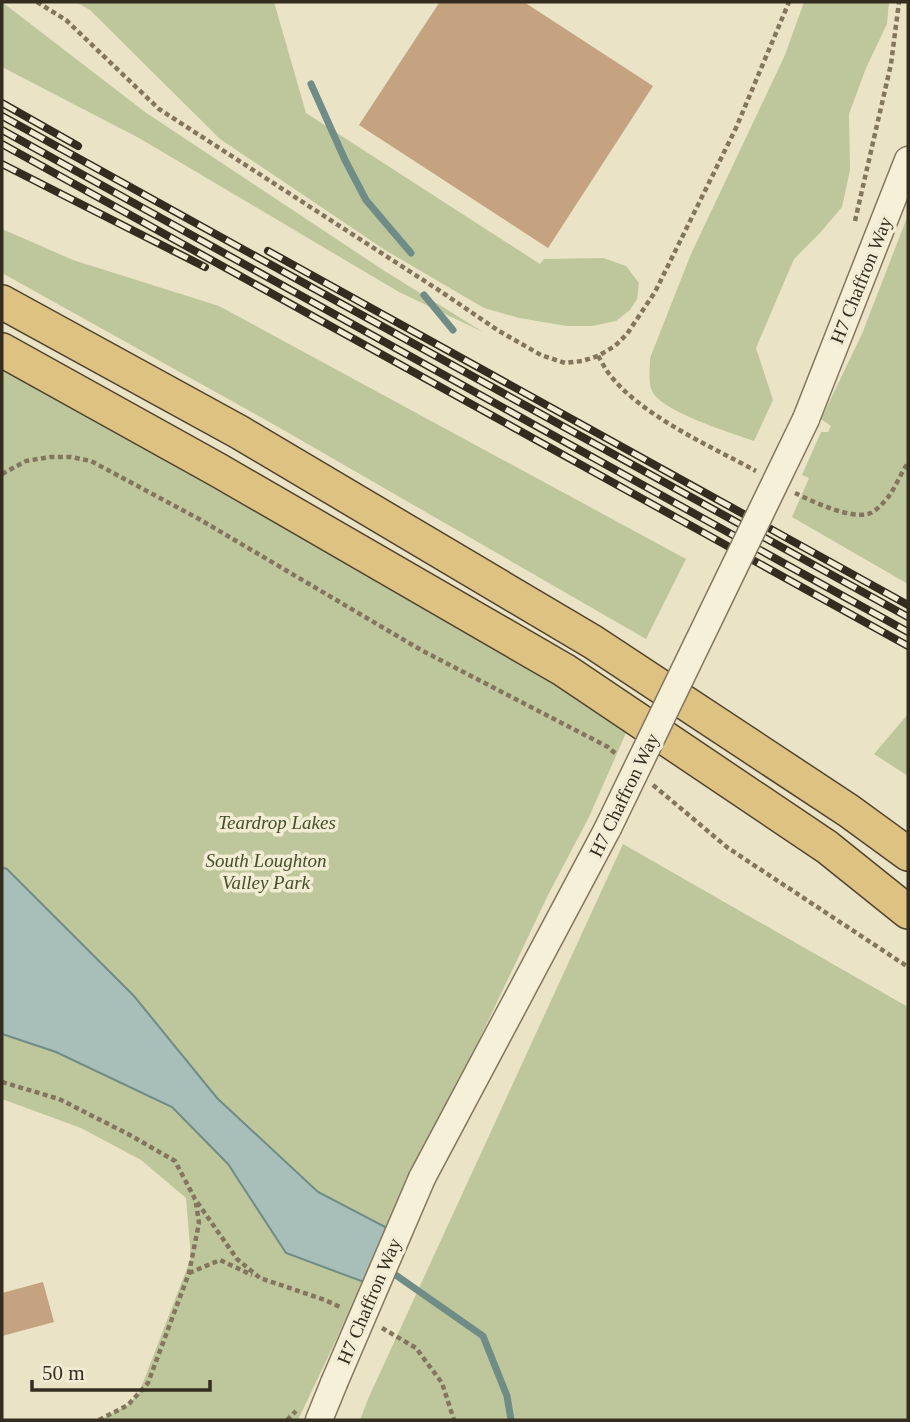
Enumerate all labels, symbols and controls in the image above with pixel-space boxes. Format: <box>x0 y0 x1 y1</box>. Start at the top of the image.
street label: H7 Chaffron Way <box>826 213 896 347</box>
street label: H7 Chaffron Way <box>585 729 663 860</box>
park label: Teardrop Lakes <box>218 812 336 833</box>
park label: South Loughton Valley Park <box>206 850 326 893</box>
street label: H7 Chaffron Way <box>333 1234 405 1367</box>
scale bar <box>32 1348 210 1392</box>
text: 50 m <box>42 1361 85 1385</box>

